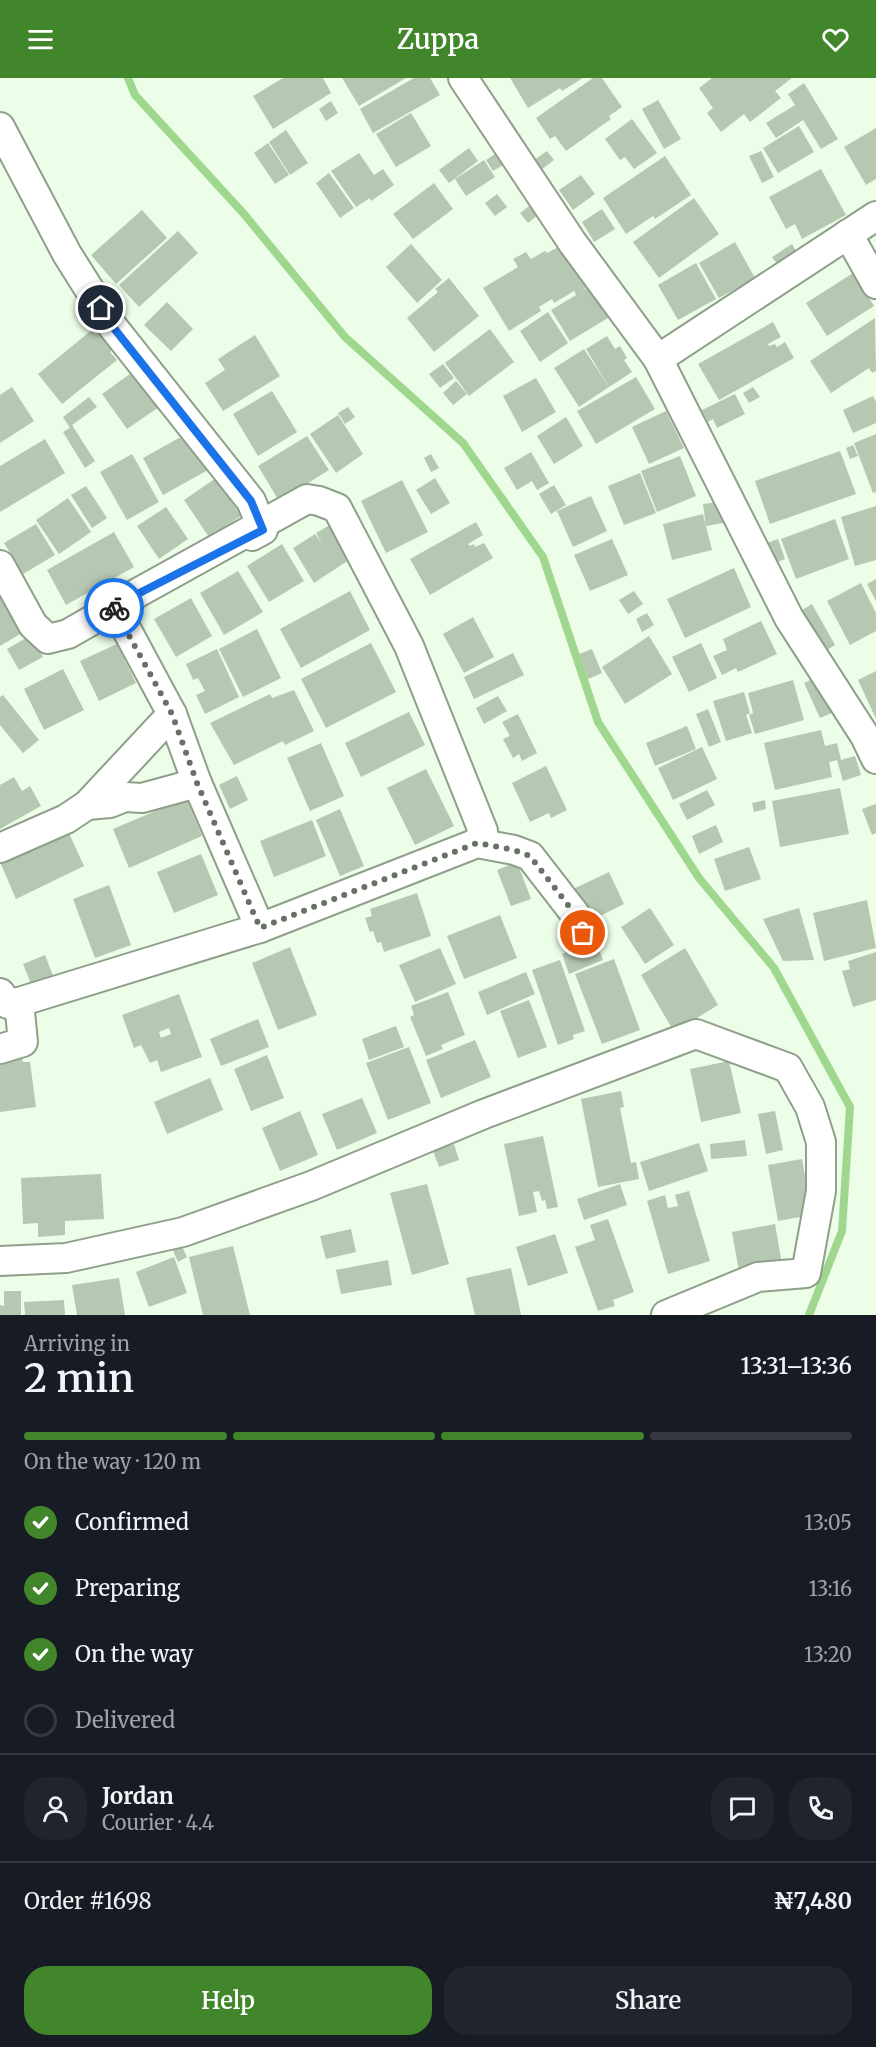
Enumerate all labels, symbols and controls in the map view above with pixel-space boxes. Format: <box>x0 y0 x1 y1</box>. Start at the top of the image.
text: Zuppa <box>397 22 479 56</box>
icon: menu <box>24 23 57 56</box>
icon: heart <box>819 23 852 56</box>
pin <box>75 282 126 333</box>
icon: home <box>84 291 117 324</box>
courier <box>84 578 144 638</box>
icon: bike <box>98 592 131 625</box>
pin <box>557 907 608 958</box>
icon: bag <box>566 916 599 949</box>
text: Arriving in <box>24 1331 130 1356</box>
text: 13:31–13:36 <box>740 1352 852 1380</box>
text: 2 min <box>24 1354 134 1403</box>
text: On the way · 120 m <box>24 1449 201 1474</box>
icon: check <box>24 1506 57 1539</box>
text: Confirmed <box>75 1508 189 1536</box>
text: 13:05 <box>804 1510 852 1535</box>
icon: check <box>24 1572 57 1605</box>
text: Preparing <box>75 1574 180 1602</box>
text: 13:16 <box>809 1576 852 1601</box>
icon: check <box>24 1638 57 1671</box>
text: On the way <box>75 1640 193 1668</box>
text: 13:20 <box>804 1642 852 1667</box>
text: Delivered <box>75 1706 175 1734</box>
button: person <box>24 1777 87 1840</box>
button: chat <box>711 1777 774 1840</box>
button: phone <box>789 1777 852 1840</box>
text: Jordan <box>102 1782 174 1810</box>
text: Courier · 4.4 <box>102 1810 214 1835</box>
text: Order #1698 <box>24 1887 152 1915</box>
text: ₦7,480 <box>773 1887 852 1915</box>
button: Help <box>24 1966 432 2035</box>
button: Share <box>444 1966 852 2035</box>

